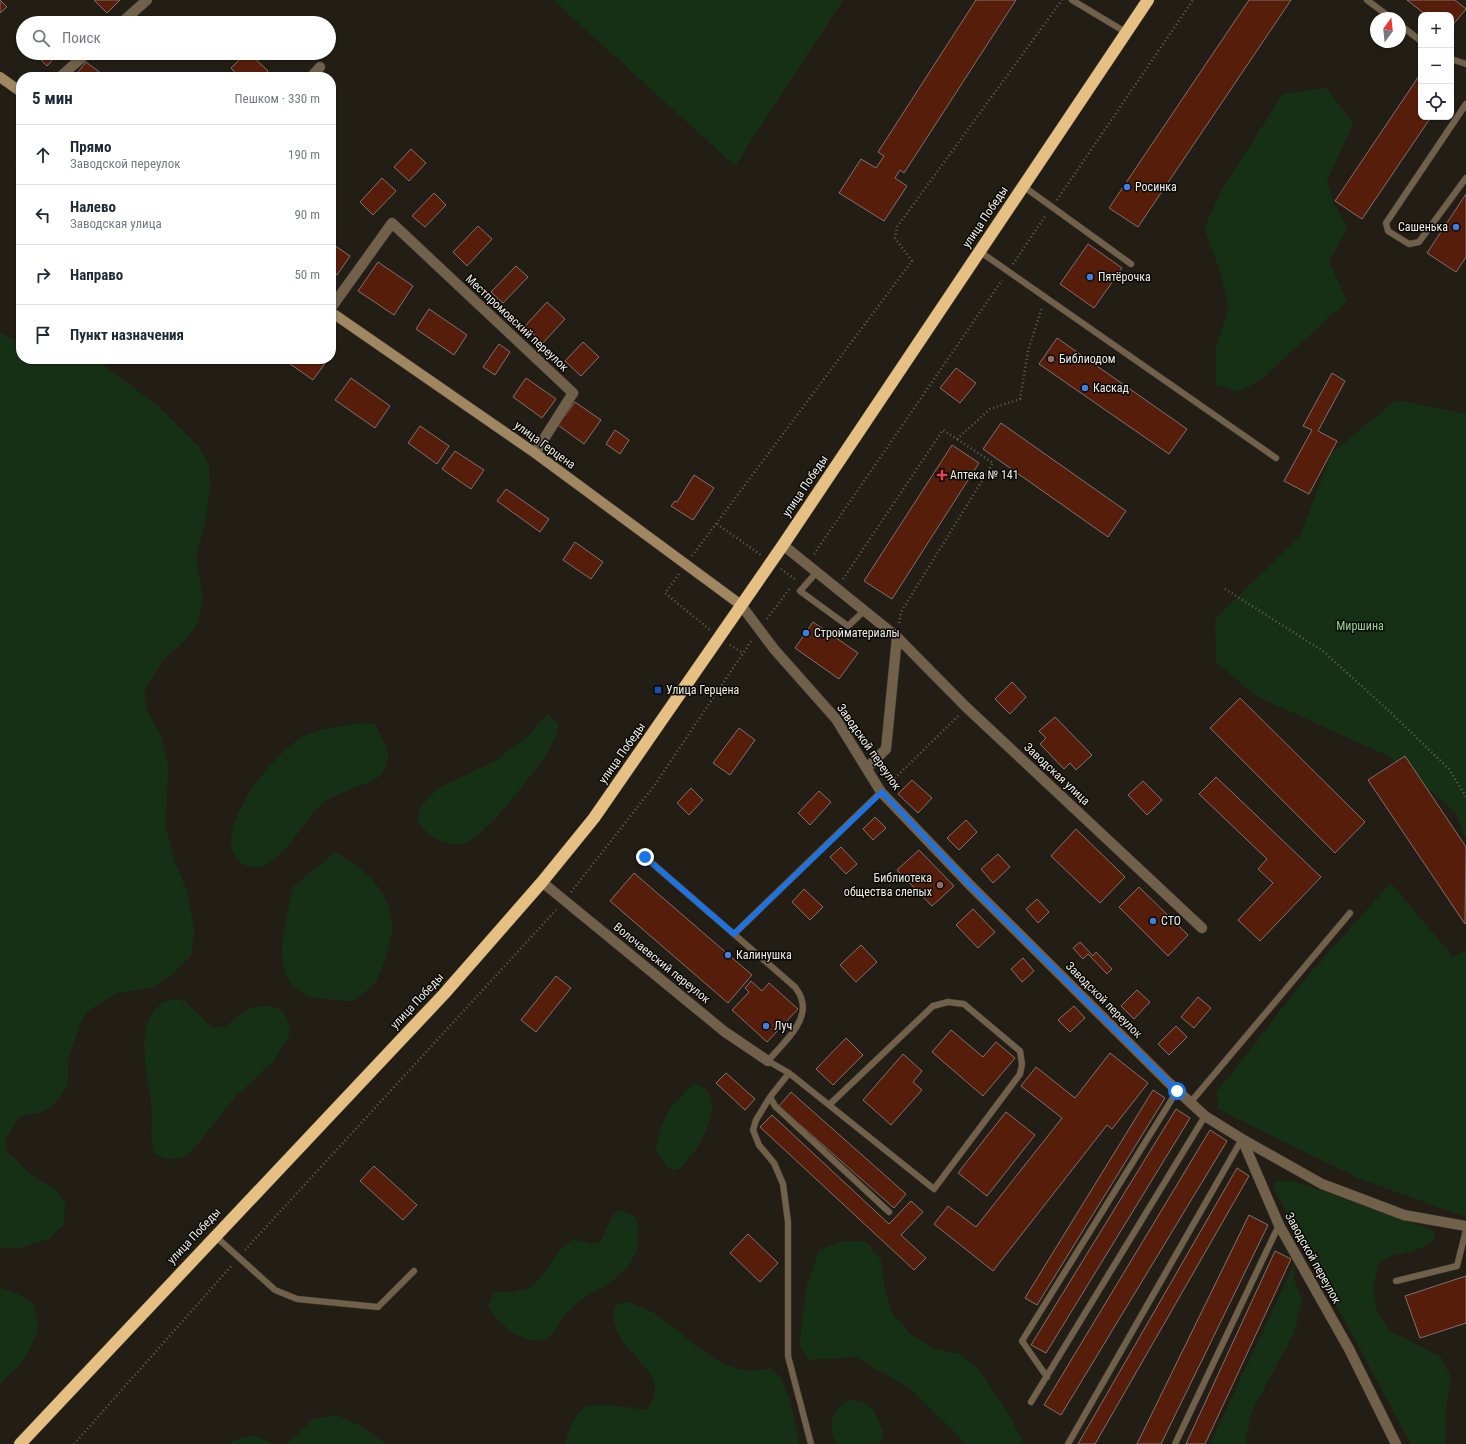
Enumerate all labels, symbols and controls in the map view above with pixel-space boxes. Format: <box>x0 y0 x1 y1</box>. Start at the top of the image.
north arrow <box>1370 12 1406 48</box>
map controls <box>1418 12 1454 120</box>
button: + <box>1418 12 1454 48</box>
search box <box>16 16 336 60</box>
icon: search <box>30 27 52 49</box>
text: Поиск <box>62 29 101 47</box>
button: − <box>1418 48 1454 84</box>
button: locate <box>1418 84 1454 120</box>
text: 5 мин <box>32 88 73 108</box>
text: Пешком · 330 m <box>234 91 320 106</box>
text: Прямо <box>70 138 111 156</box>
icon: ahead <box>32 144 54 166</box>
text: 190 m <box>288 147 320 162</box>
text: Заводской переулок <box>70 156 180 171</box>
place label: Росинка <box>1135 180 1177 194</box>
marker: Росинка <box>1122 182 1132 192</box>
street label: улица Победы <box>959 184 1011 250</box>
text: Налево <box>70 198 116 216</box>
icon: left <box>32 204 54 226</box>
text: 90 m <box>294 207 320 222</box>
text: Заводская улица <box>70 216 162 231</box>
place label: Сашенька <box>1398 220 1448 234</box>
marker: Сашенька <box>1451 222 1461 232</box>
icon: right <box>32 264 54 286</box>
text: Направо <box>70 266 123 284</box>
text: 50 m <box>294 267 320 282</box>
place label: Пятёрочка <box>1098 270 1151 284</box>
street label: Местпромовский переулок <box>463 272 571 374</box>
marker: Пятёрочка <box>1085 272 1095 282</box>
icon: arrive <box>32 324 54 346</box>
text: Пункт назначения <box>70 326 184 344</box>
place label: Библиодом <box>1059 352 1116 366</box>
marker: Библиодом <box>1046 354 1056 364</box>
place label: Каскад <box>1093 381 1130 395</box>
marker: Каскад <box>1080 383 1090 393</box>
street label: улица Герцена <box>512 418 578 472</box>
street label: улица Победы <box>779 453 831 519</box>
place label: Аптека № 141 <box>950 468 1019 482</box>
marker: Аптека № 141 <box>937 470 947 480</box>
park label: Миршина <box>1336 619 1384 633</box>
place label: Стройматериалы <box>814 626 900 640</box>
marker: Стройматериалы <box>801 628 811 638</box>
place label: Улица Герцена <box>666 683 740 697</box>
marker: Улица Герцена <box>653 685 663 695</box>
street label: Заводской переулок <box>834 701 904 793</box>
street label: улица Победы <box>596 720 648 786</box>
street label: Заводская улица <box>1021 740 1093 808</box>
route end <box>636 848 654 866</box>
place label: Библиотека общества слепых <box>844 871 932 899</box>
marker: Библиотека общества слепых <box>935 880 945 890</box>
place label: СТО <box>1161 914 1181 928</box>
marker: СТО <box>1148 916 1158 926</box>
street label: Волочаевский переулок <box>611 920 713 1006</box>
place label: Калинушка <box>736 948 792 962</box>
marker: Калинушка <box>723 950 733 960</box>
street label: Заводской переулок <box>1063 959 1145 1041</box>
street label: улица Победы <box>388 970 446 1032</box>
place label: Луч <box>774 1019 792 1033</box>
marker: Луч <box>761 1021 771 1031</box>
route start <box>1168 1082 1186 1100</box>
street label: улица Победы <box>165 1205 223 1267</box>
street label: Заводской переулок <box>1282 1210 1344 1306</box>

